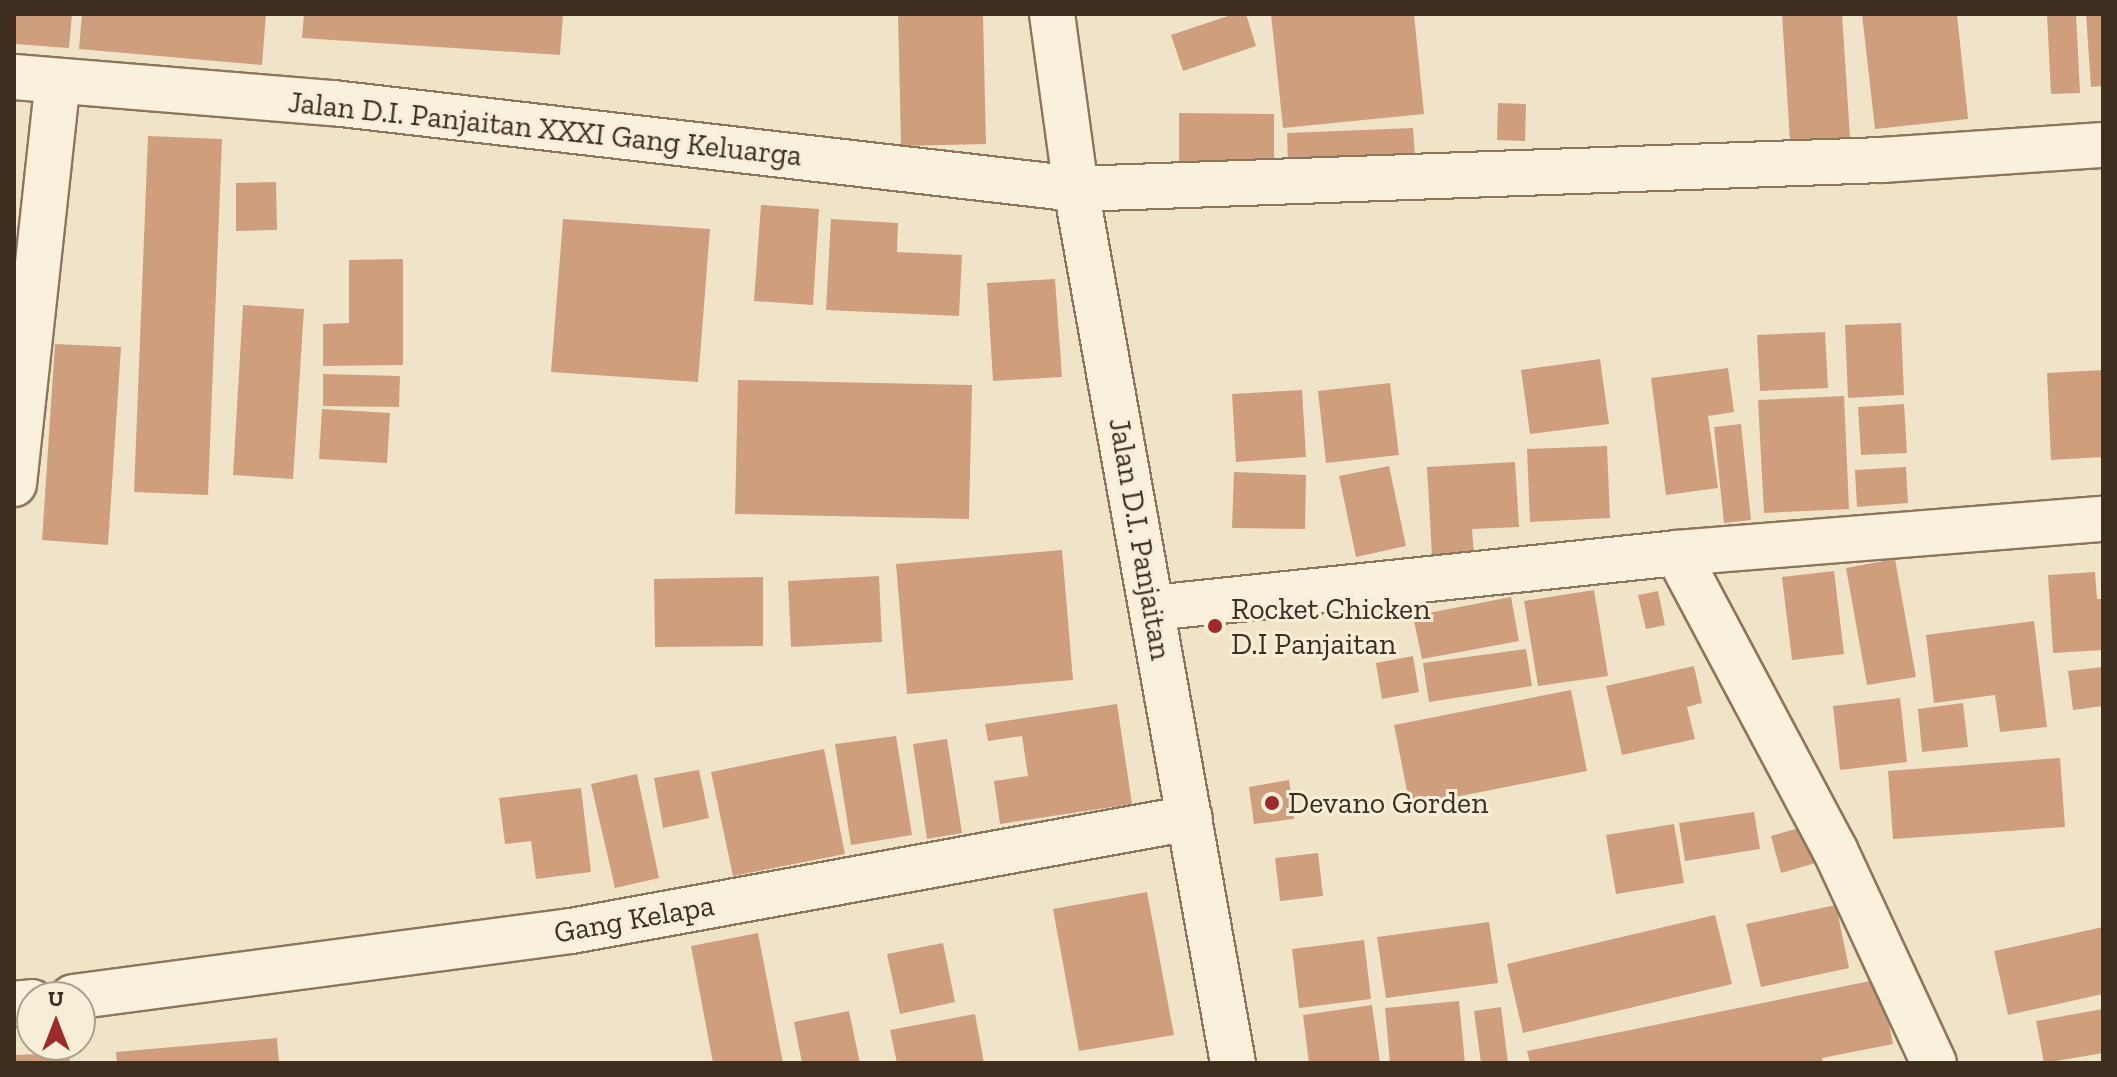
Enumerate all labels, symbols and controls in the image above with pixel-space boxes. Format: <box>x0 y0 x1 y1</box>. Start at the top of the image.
street label: Jalan D.I. Panjaitan XXXI Gang Keluarga <box>286 84 804 174</box>
street label: Jalan D.I. Panjaitan <box>1101 415 1179 663</box>
place label: Rocket Chicken D.I Panjaitan <box>1231 591 1430 662</box>
marker: Rocket Chicken D.I Panjaitan <box>1206 617 1224 635</box>
place label: Devano Gorden <box>1288 785 1488 821</box>
marker: Devano Gorden <box>1263 794 1281 812</box>
street label: Gang Kelapa <box>551 887 717 951</box>
north arrow <box>16 981 96 1061</box>
text: U <box>48 985 64 1012</box>

